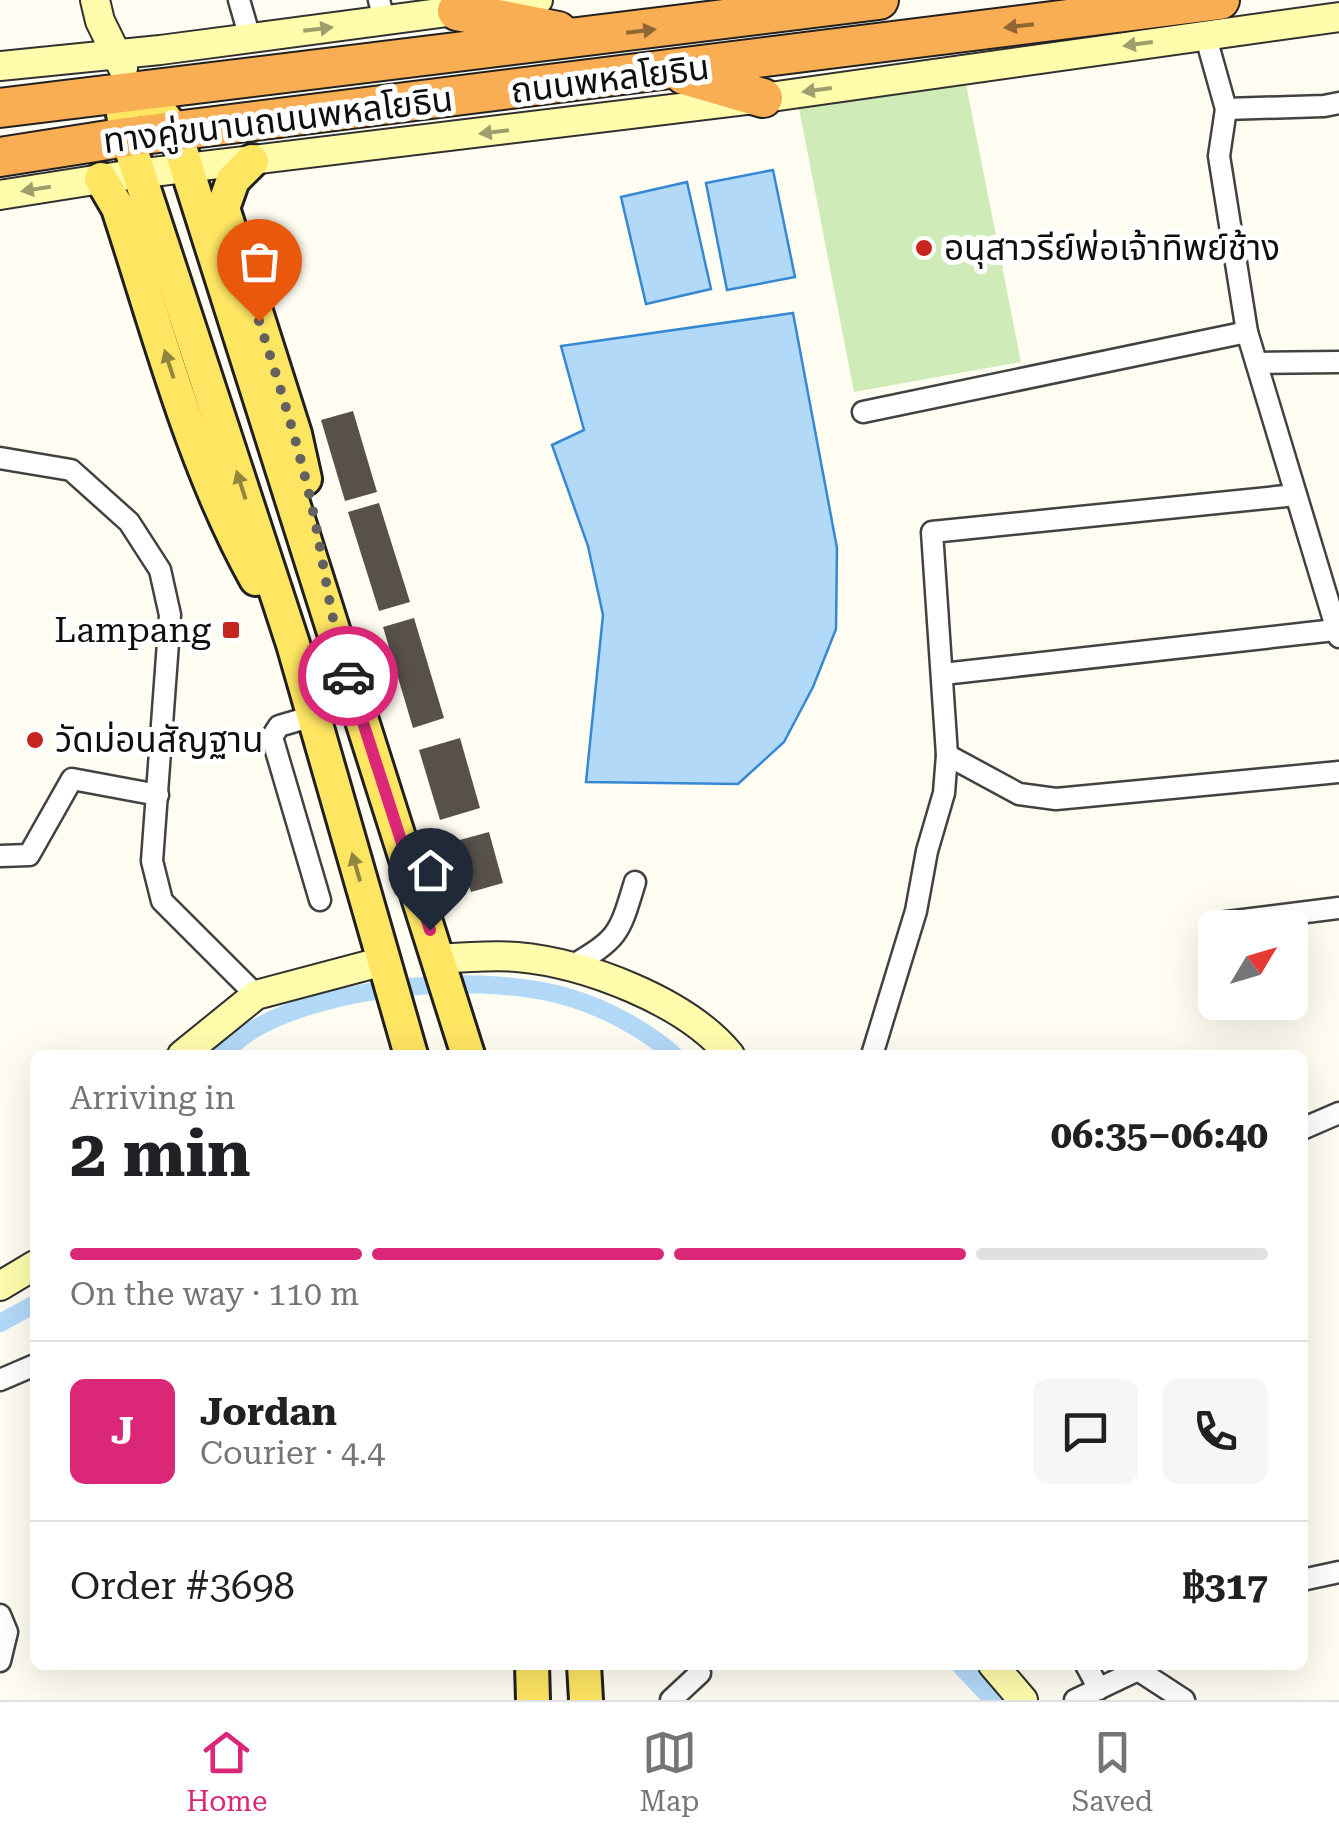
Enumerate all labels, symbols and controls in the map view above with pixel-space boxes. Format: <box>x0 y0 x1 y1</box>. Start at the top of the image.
one-way arrow <box>1003 18 1035 34</box>
one-way arrow <box>303 20 335 36</box>
one-way arrow <box>626 22 657 38</box>
one-way arrow <box>1122 36 1154 52</box>
street label: ถนนพหลโยธิน <box>508 47 712 112</box>
street label: ทางคู่ขนานถนนพหลโยธิน <box>101 79 455 162</box>
one-way arrow <box>800 83 832 99</box>
one-way arrow <box>478 124 510 140</box>
one-way arrow <box>20 182 51 197</box>
pin <box>217 219 302 322</box>
place label: อนุสาวรีย์พ่อเจ้าทิพย์ช้าง <box>944 228 1280 269</box>
icon: bag <box>232 234 287 289</box>
marker: อนุสาวรีย์พ่อเจ้าทิพย์ช้าง <box>913 237 935 259</box>
one-way arrow <box>161 349 176 379</box>
one-way arrow <box>233 469 248 499</box>
place label: Lampang <box>54 610 211 651</box>
marker: Lampang <box>220 619 242 641</box>
courier <box>298 626 398 726</box>
icon: car <box>321 649 376 704</box>
place label: วัดม่อนสัญฐาน <box>55 720 263 761</box>
marker: วัดม่อนสัญฐาน <box>24 729 46 751</box>
pin <box>388 828 473 931</box>
icon: home <box>403 843 458 898</box>
one-way arrow <box>348 851 363 882</box>
north arrow <box>1198 910 1308 1020</box>
map controls <box>1198 910 1308 1020</box>
text: Arriving in <box>70 1079 235 1117</box>
text: 06:35–06:40 <box>1051 1113 1268 1157</box>
text: 2 min <box>70 1116 251 1192</box>
text: On the way · 110 m <box>70 1275 359 1313</box>
button: chat <box>1033 1379 1138 1484</box>
button: phone <box>1163 1379 1268 1484</box>
text: Jordan <box>200 1390 337 1434</box>
text: J <box>111 1409 134 1453</box>
text: Courier · 4.4 <box>200 1434 385 1472</box>
text: Order #3698 <box>70 1564 295 1608</box>
text: ฿317 <box>1183 1564 1268 1608</box>
tab: Home <box>186 1725 267 1818</box>
tab: Map <box>640 1725 699 1818</box>
tab: Saved <box>1072 1725 1153 1818</box>

